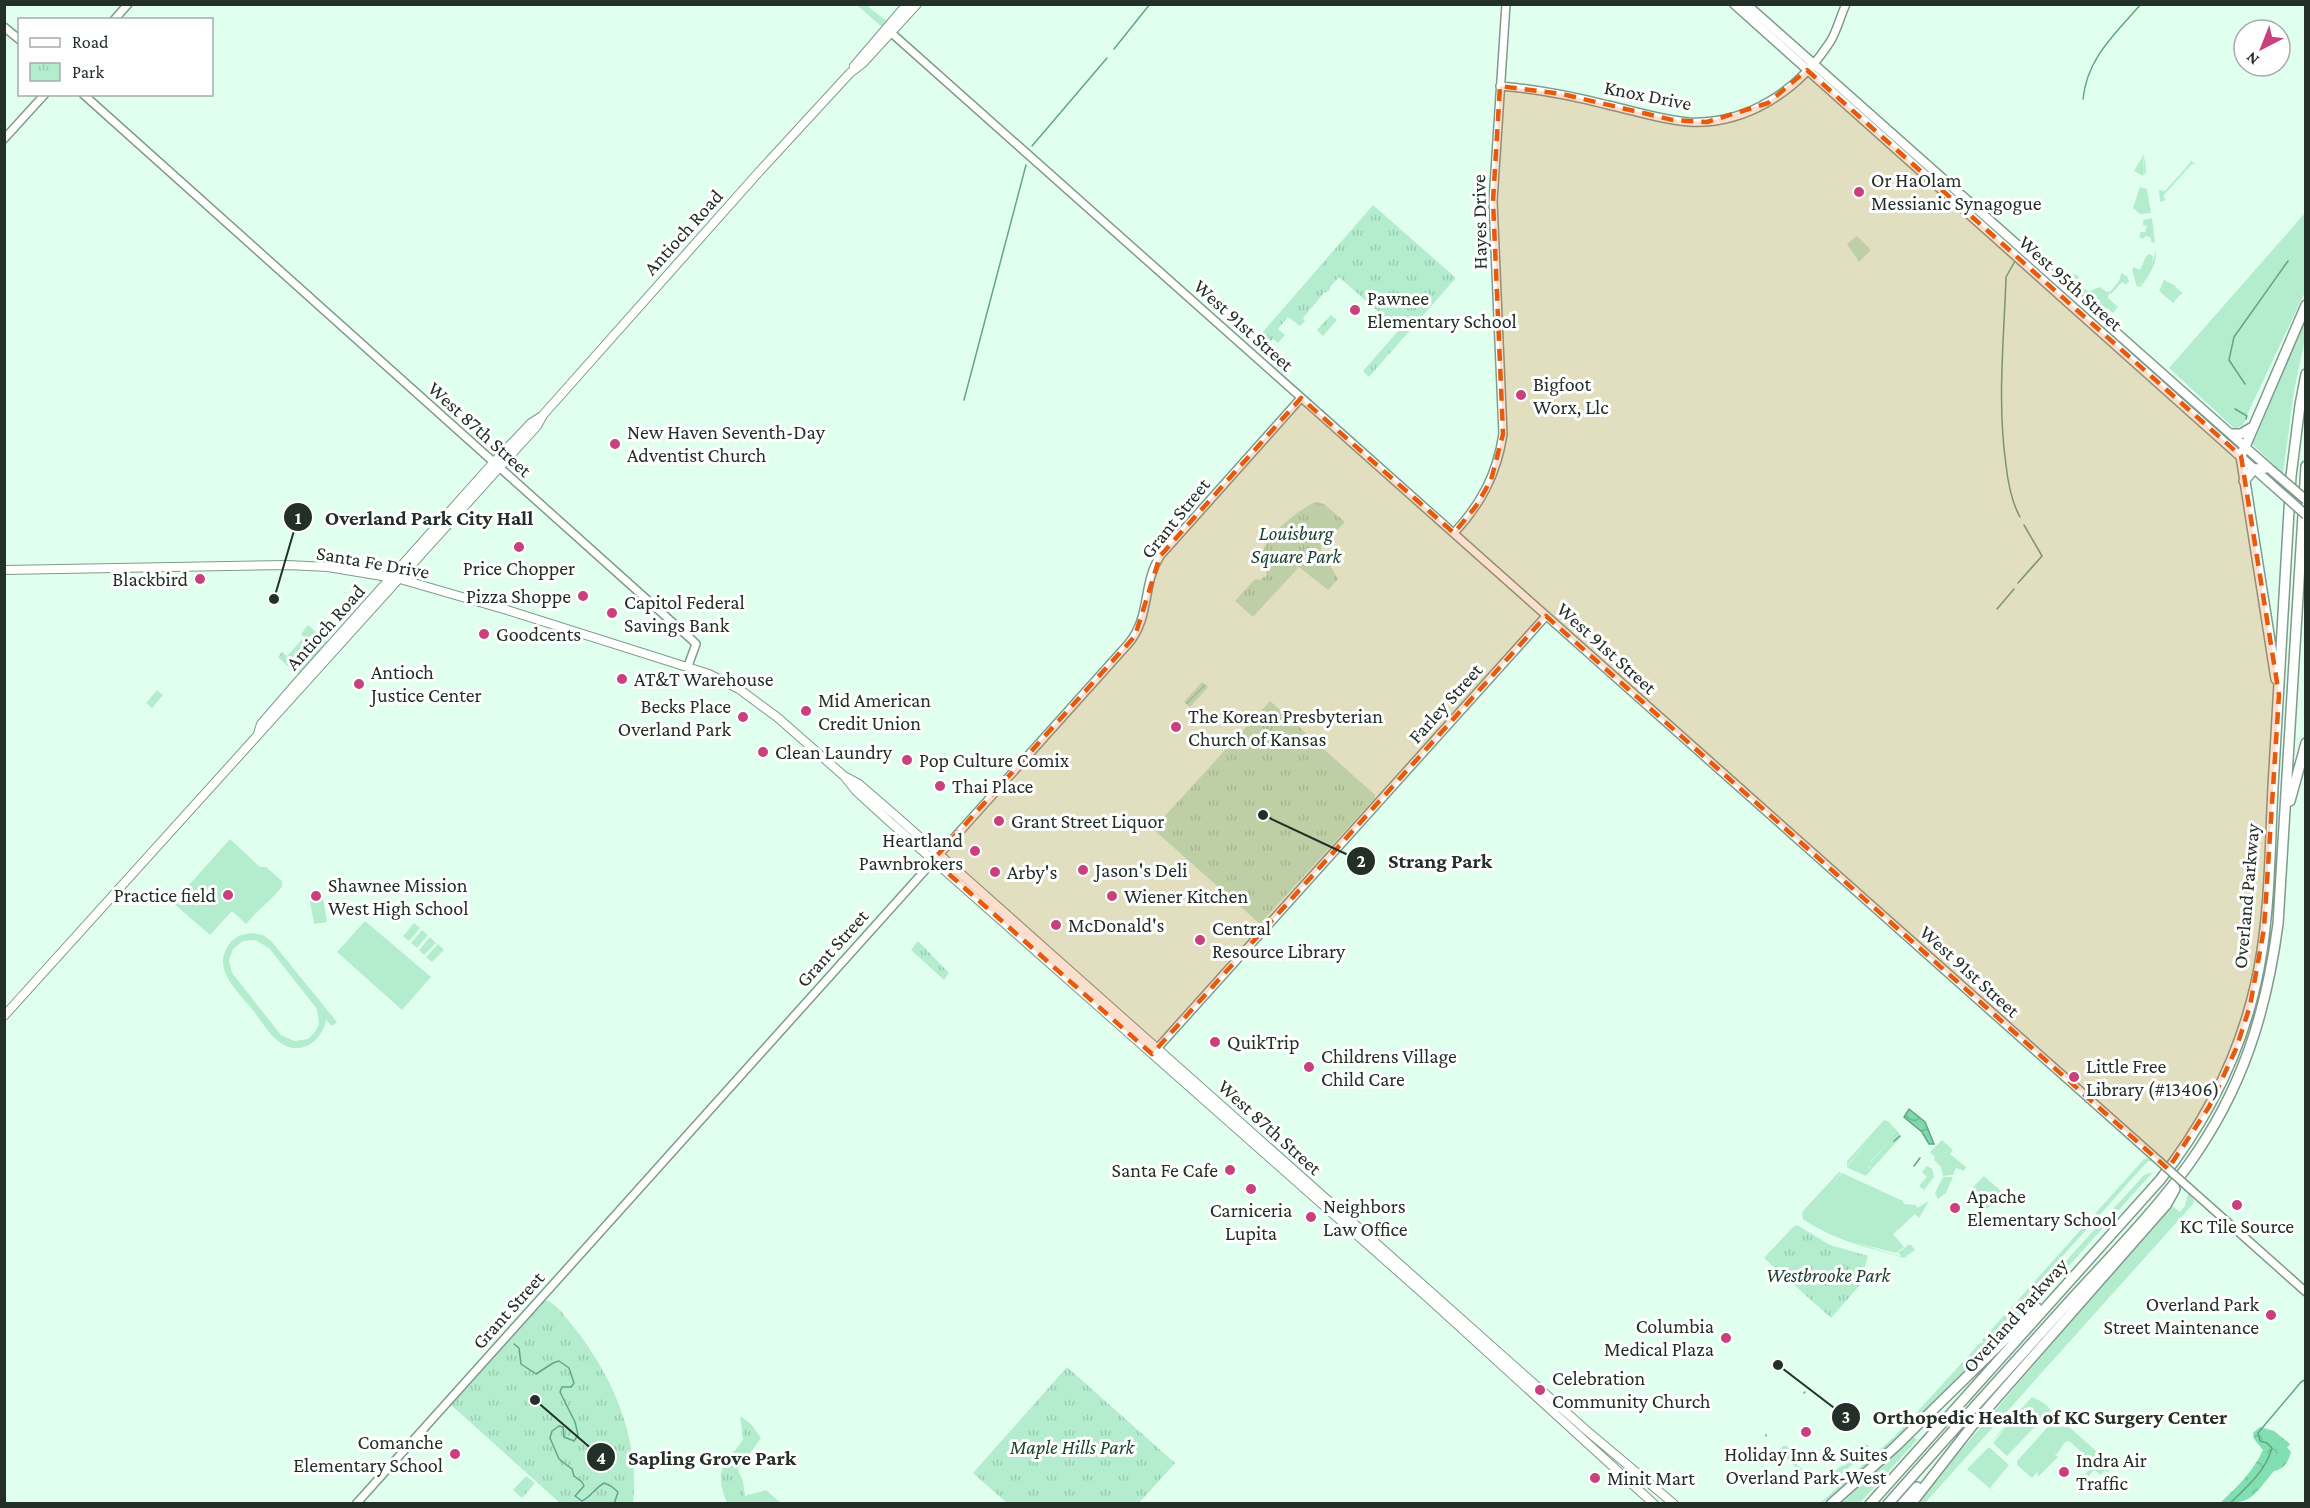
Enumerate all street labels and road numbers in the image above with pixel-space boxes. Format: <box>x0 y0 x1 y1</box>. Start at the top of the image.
street label: Knox Drive <box>1602 76 1694 114</box>
street label: Hayes Drive <box>1467 174 1492 270</box>
street label: Antioch Road <box>639 184 727 279</box>
street label: West 95th Street <box>2015 231 2128 336</box>
street label: West 91st Street <box>1190 275 1299 376</box>
street label: West 87th Street <box>424 377 537 481</box>
street label: Grant Street <box>1136 473 1214 562</box>
street label: Santa Fe Drive <box>315 541 431 583</box>
street label: Antioch Road <box>281 579 369 674</box>
street label: West 91st Street <box>1553 598 1662 699</box>
street label: Farley Street <box>1404 658 1487 748</box>
street label: Overland Parkway <box>2229 822 2264 970</box>
street label: Grant Street <box>792 904 873 991</box>
street label: West 91st Street <box>1916 921 2025 1022</box>
street label: West 87th Street <box>1214 1075 1327 1179</box>
street label: Overland Parkway <box>1958 1253 2073 1377</box>
street label: Grant Street <box>468 1266 549 1353</box>

